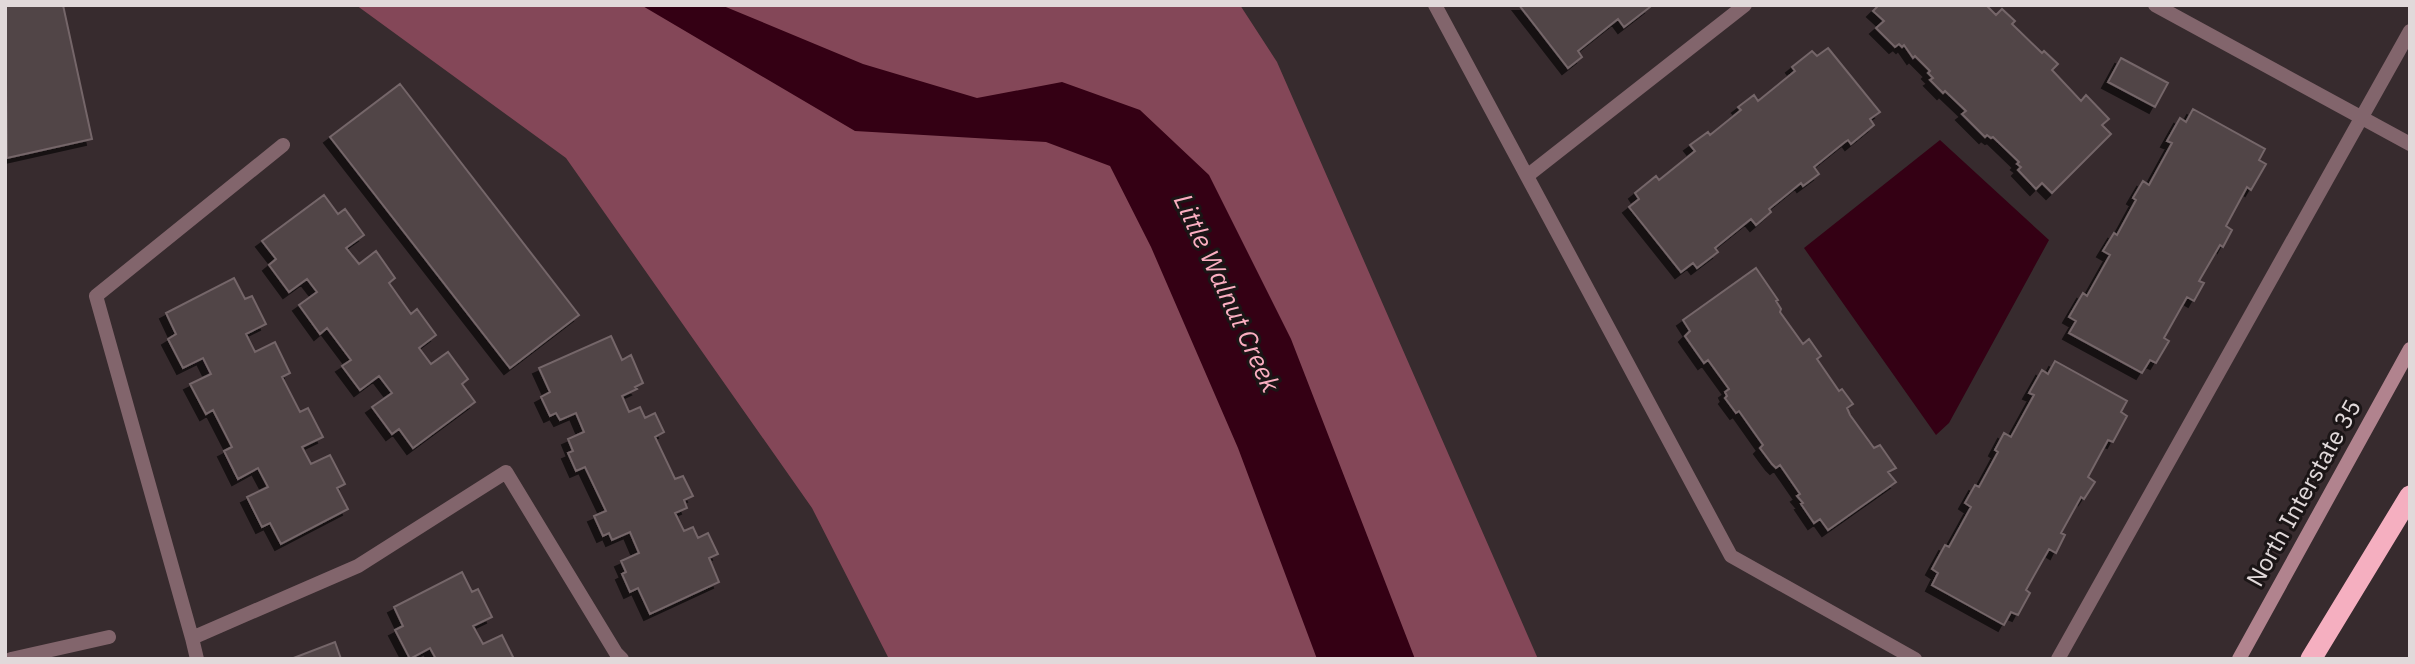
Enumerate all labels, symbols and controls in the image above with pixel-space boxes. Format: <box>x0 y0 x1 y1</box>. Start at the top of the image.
water label: Little Walnut Creek <box>1167 188 1289 398</box>
street label: North Interstate 35 <box>2238 393 2368 592</box>

